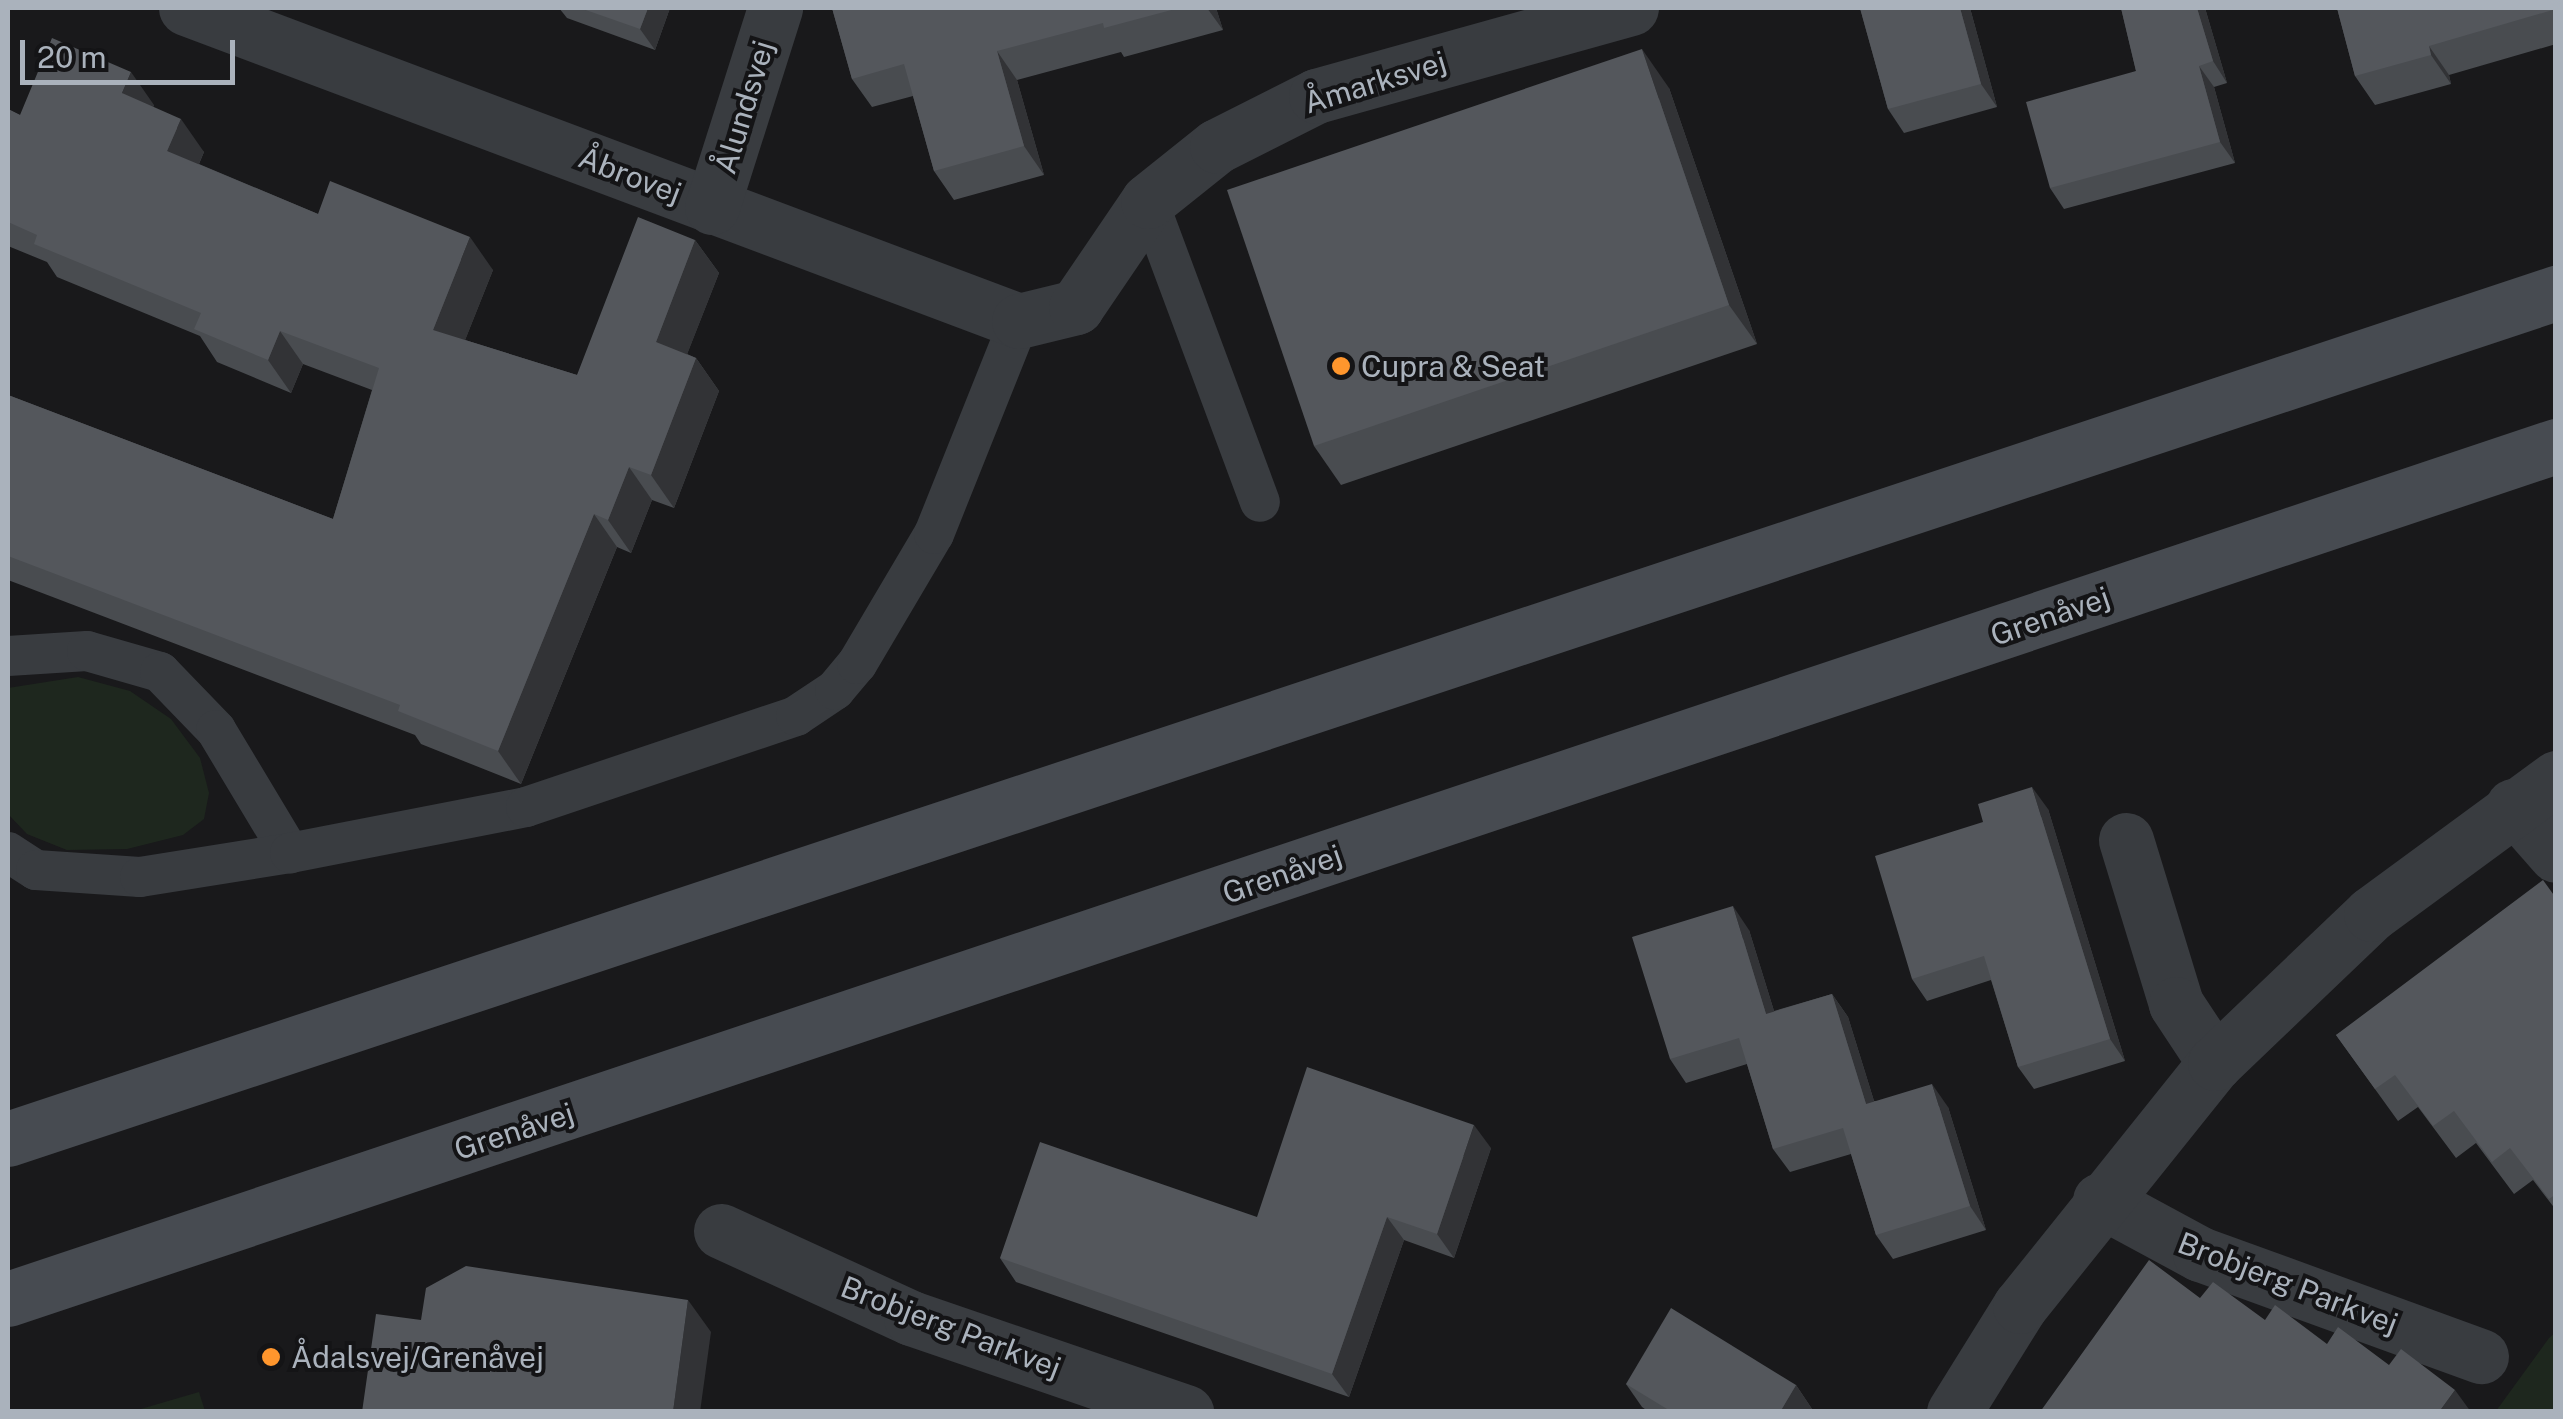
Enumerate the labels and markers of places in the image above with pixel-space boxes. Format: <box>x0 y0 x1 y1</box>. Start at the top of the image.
place label: Cupra & Seat <box>1361 348 1545 384</box>
marker: Cupra & Seat <box>1330 355 1352 377</box>
place label: Ådalsvej/Grenåvej <box>291 1339 544 1375</box>
marker: Ådalsvej/Grenåvej <box>260 1346 282 1368</box>

